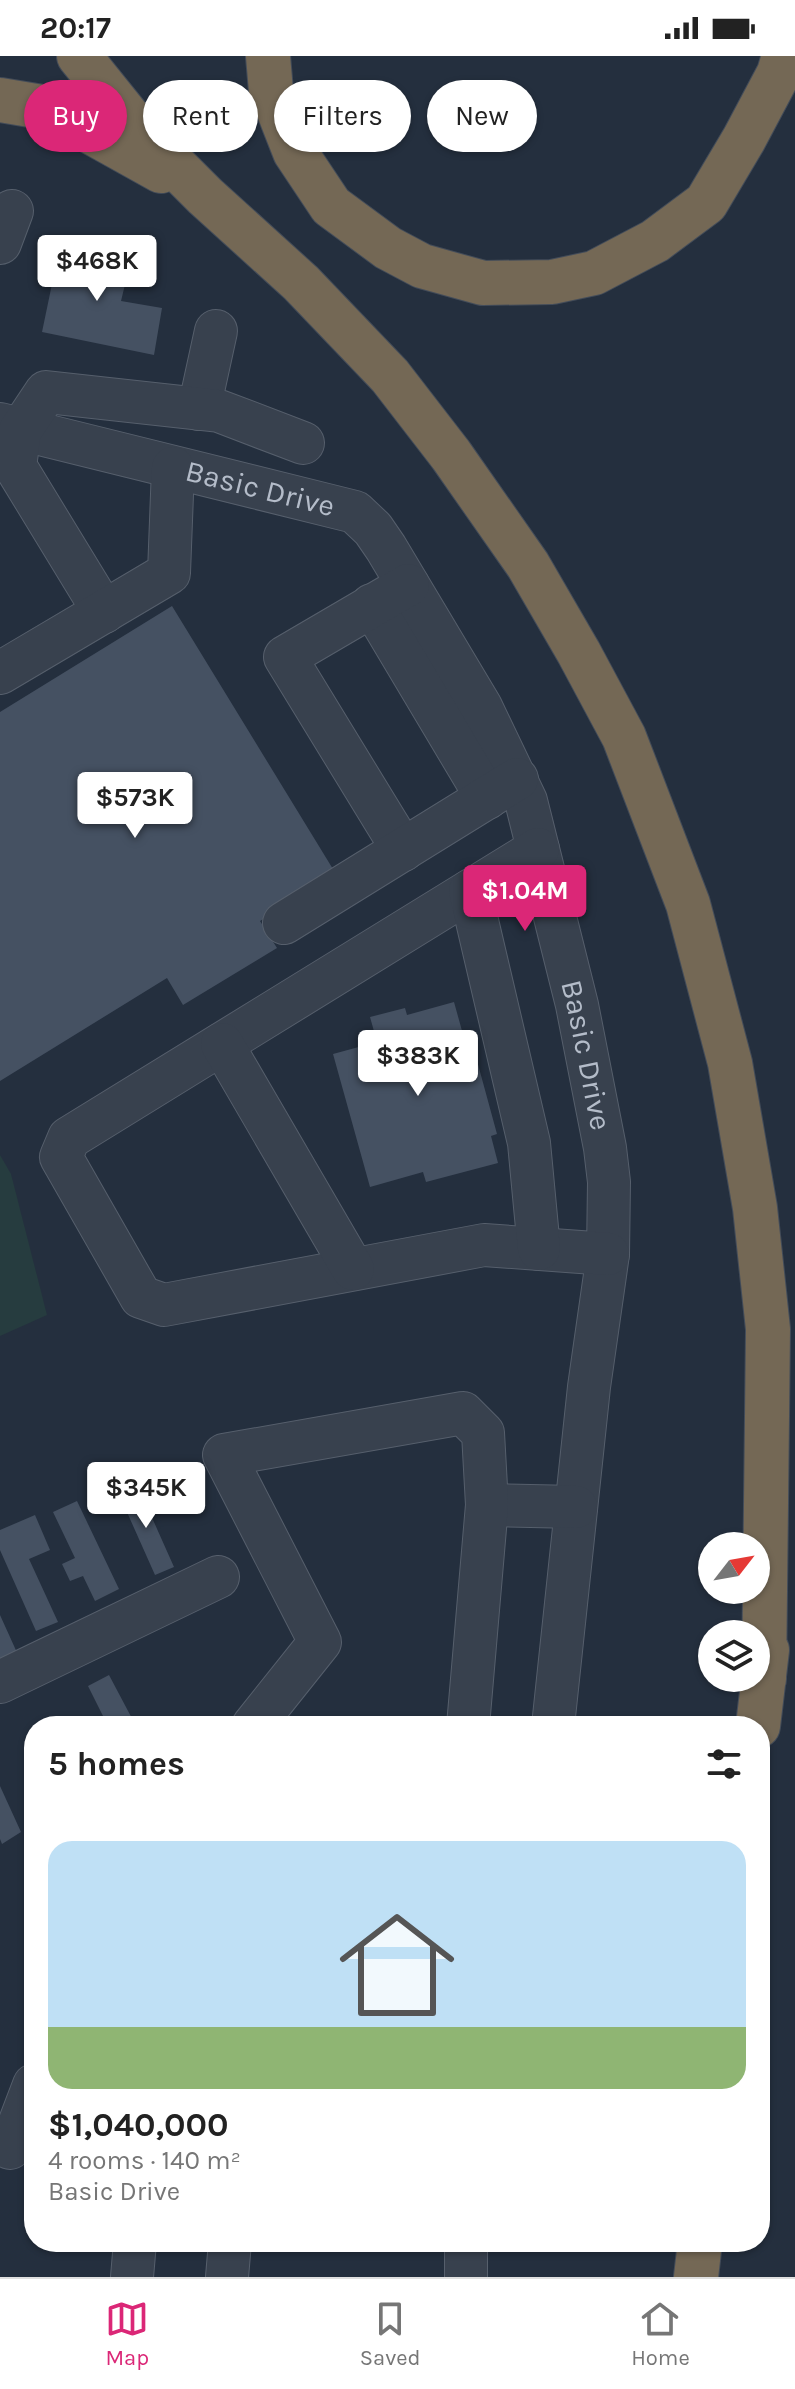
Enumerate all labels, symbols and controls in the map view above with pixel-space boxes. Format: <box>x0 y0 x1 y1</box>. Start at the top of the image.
text: 20:17 <box>40 10 111 46</box>
chip: Buy <box>24 80 127 152</box>
chip: Rent <box>143 80 258 152</box>
chip: Filters <box>274 80 411 152</box>
chip: New <box>427 80 537 152</box>
pin: $468K <box>41 235 153 303</box>
text: $468K <box>56 245 138 276</box>
street label: Basic Drive <box>182 453 339 524</box>
pin: $573K <box>79 772 191 840</box>
text: $573K <box>95 782 175 813</box>
pin: $1.04M <box>460 865 590 933</box>
text: $1.04M <box>481 875 569 906</box>
street label: Basic Drive <box>553 976 619 1133</box>
pin: $383K <box>362 1030 474 1098</box>
text: $383K <box>376 1040 460 1071</box>
pin: $345K <box>90 1462 202 1530</box>
text: $345K <box>105 1472 187 1503</box>
north arrow <box>698 1532 770 1604</box>
map controls <box>698 1532 770 1692</box>
button: layers <box>698 1620 770 1692</box>
icon: filters <box>702 1742 746 1786</box>
text: 5 homes <box>48 1744 185 1784</box>
icon: home <box>325 1893 469 2037</box>
text: $1,040,000 <box>48 2105 229 2145</box>
text: 4 rooms · 140 m² <box>48 2145 241 2176</box>
text: Basic Drive <box>48 2176 180 2207</box>
tab: Map <box>105 2297 149 2371</box>
tab: Saved <box>360 2297 421 2371</box>
tab: Home <box>631 2297 690 2371</box>

